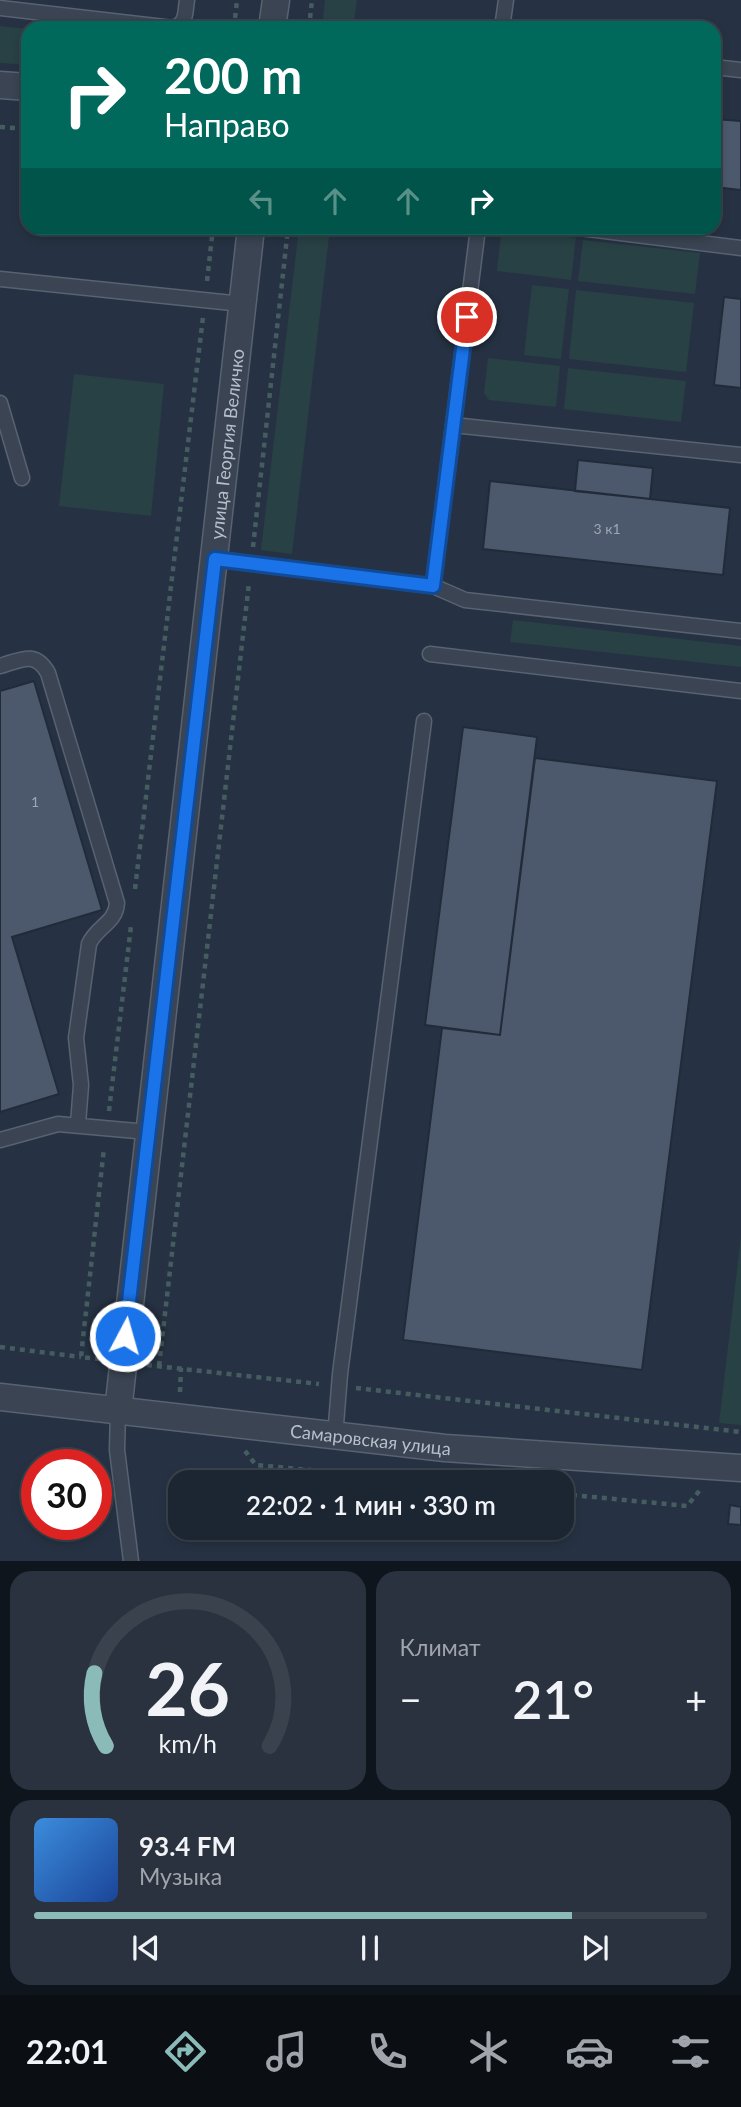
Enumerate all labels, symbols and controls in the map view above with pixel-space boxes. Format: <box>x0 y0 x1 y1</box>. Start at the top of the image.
text: 200 m <box>164 46 302 104</box>
icon: right <box>49 49 140 140</box>
text: Направо <box>164 105 290 144</box>
icon: left <box>243 182 281 220</box>
icon: ahead <box>316 182 354 220</box>
icon: ahead <box>389 182 427 220</box>
icon: right <box>462 182 500 220</box>
pin <box>437 287 497 347</box>
icon: arrive <box>448 298 486 336</box>
street label: улица Георгия Величко <box>205 348 248 541</box>
house number: 3 к1 <box>593 520 621 537</box>
house number: 1 <box>31 793 39 810</box>
position arrow <box>88 1299 162 1373</box>
street label: Самаровская улица <box>289 1419 452 1459</box>
speed limit sign: 30 <box>21 1449 112 1540</box>
text: 22:02 · 1 мин · 330 m <box>246 1489 496 1521</box>
text: Климат <box>400 1633 481 1661</box>
text: 26 <box>146 1645 230 1733</box>
text: 21° <box>512 1668 594 1730</box>
text: − <box>400 1676 422 1722</box>
text: + <box>685 1676 707 1722</box>
text: km/h <box>158 1728 217 1758</box>
text: 93.4 FM <box>139 1830 236 1862</box>
text: Музыка <box>139 1862 222 1890</box>
icon: previous <box>127 1929 165 1967</box>
icon: pause <box>351 1929 389 1967</box>
icon: next <box>576 1929 614 1967</box>
icon: directions <box>161 2027 210 2076</box>
icon: music <box>262 2027 311 2076</box>
icon: phone <box>363 2027 412 2076</box>
icon: climate <box>464 2027 513 2076</box>
icon: car <box>565 2027 614 2076</box>
icon: filters <box>666 2027 715 2076</box>
text: 22:01 <box>26 2032 109 2071</box>

